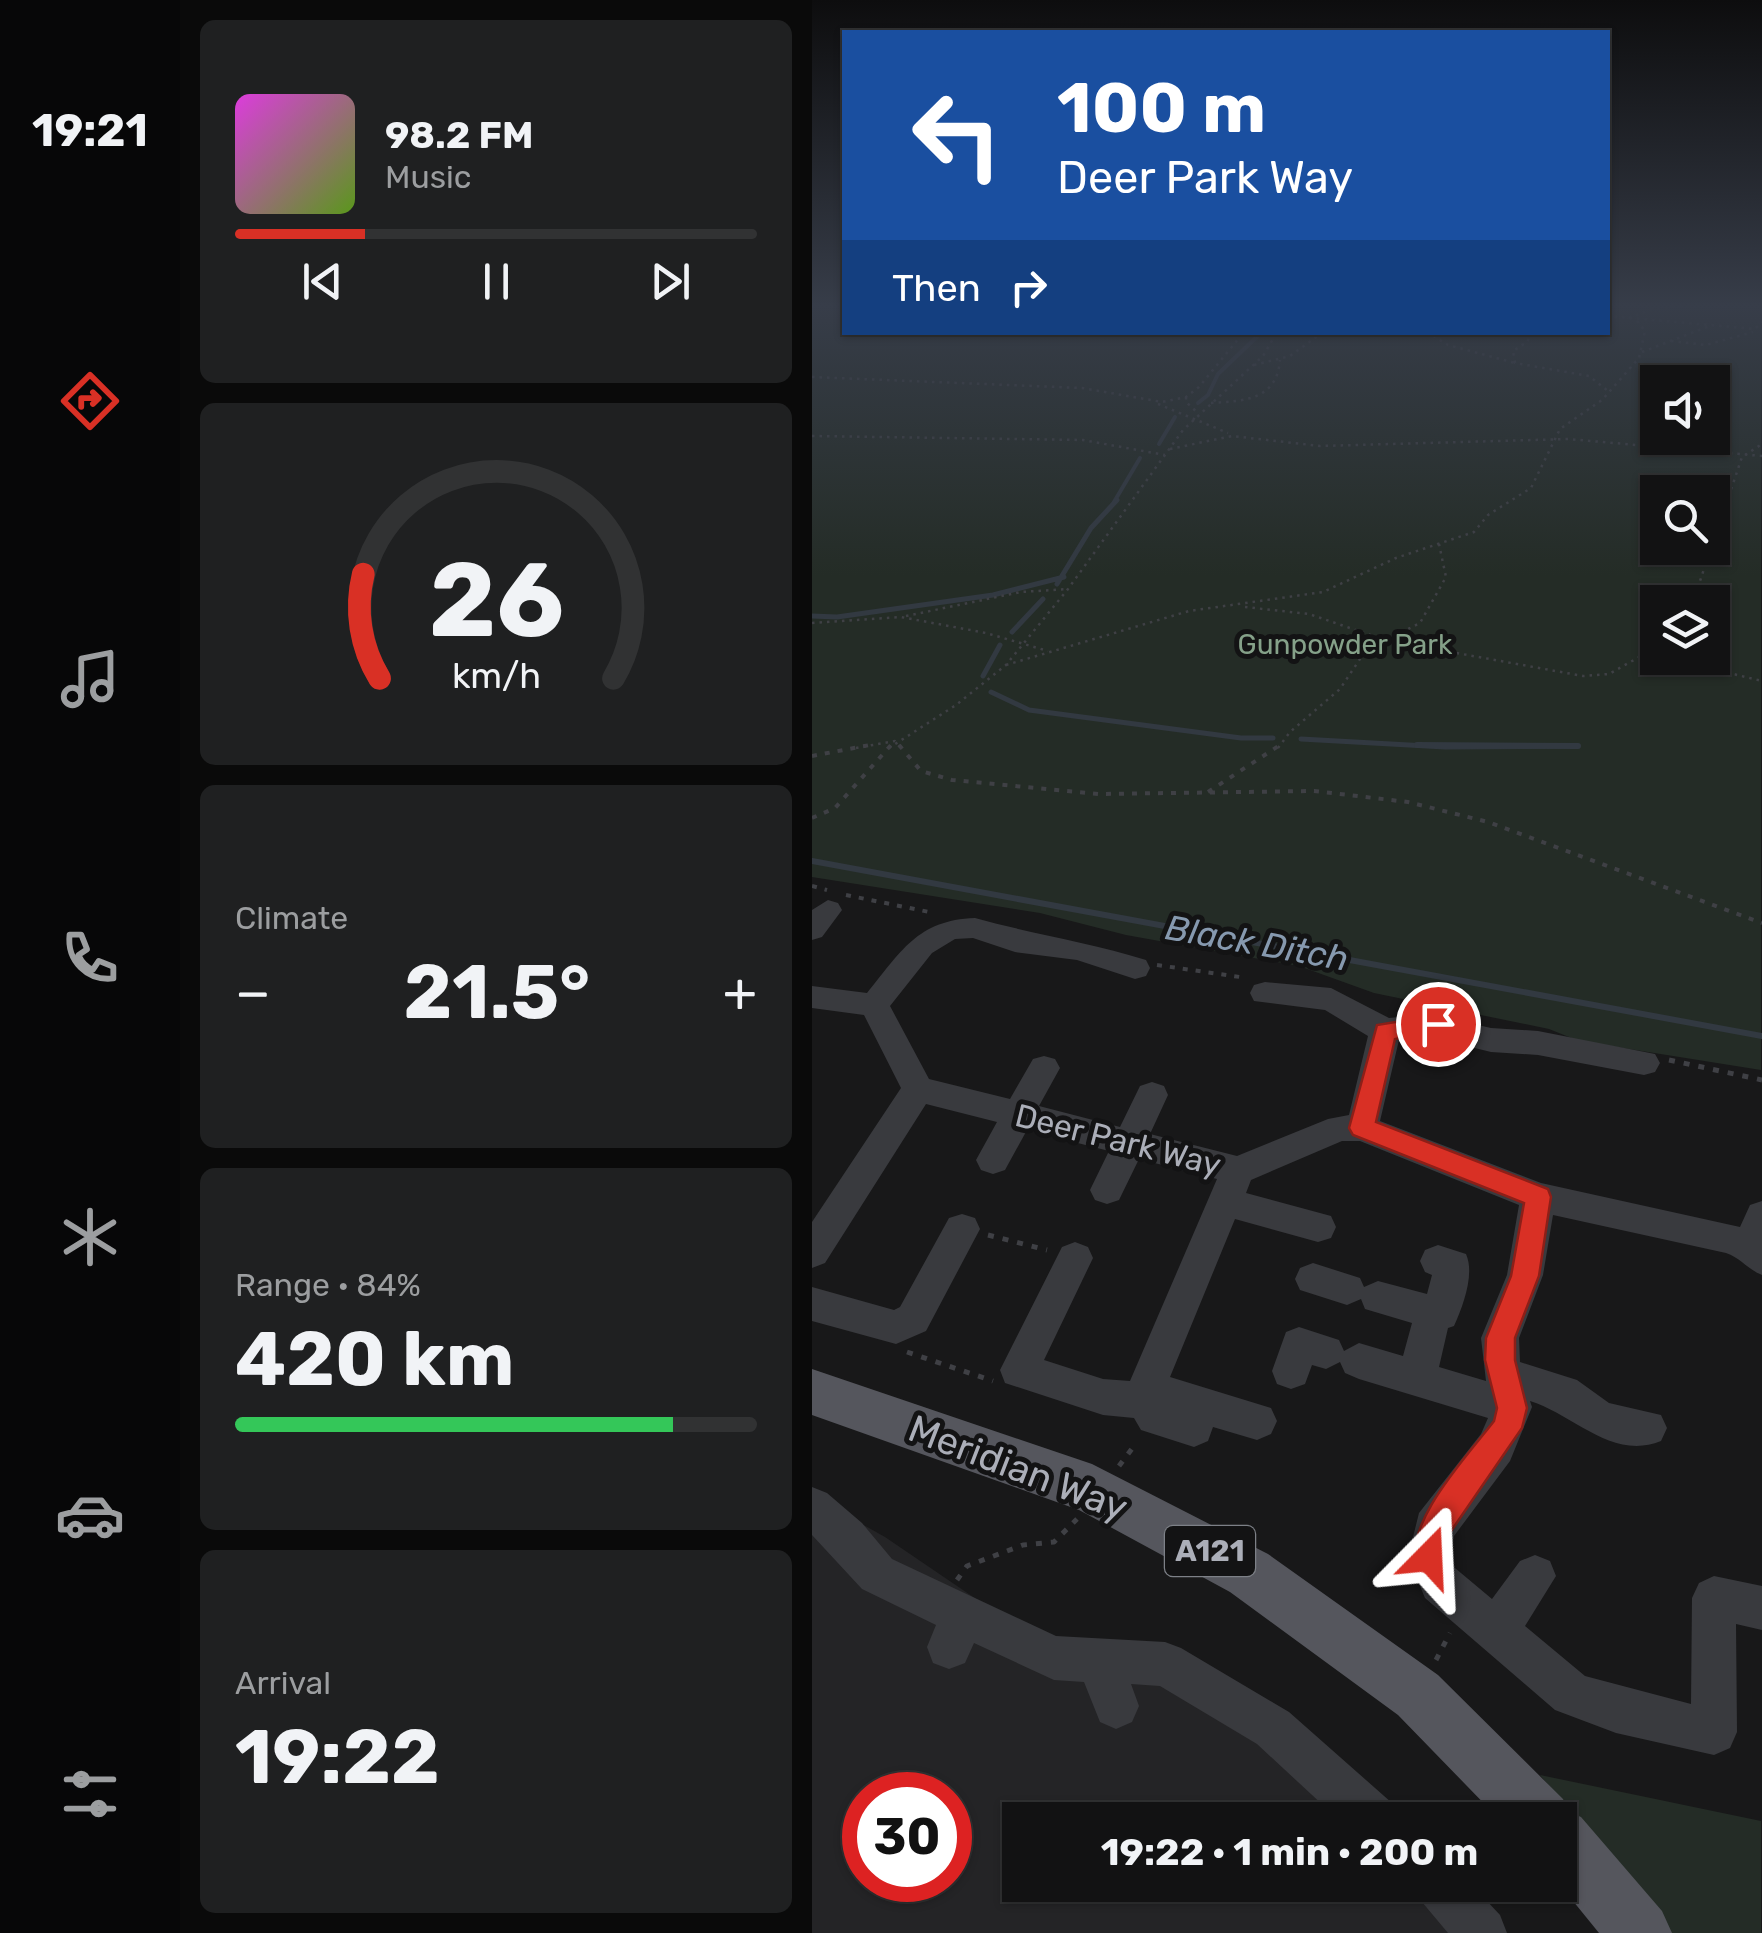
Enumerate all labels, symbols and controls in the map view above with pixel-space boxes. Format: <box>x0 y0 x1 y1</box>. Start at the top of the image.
text: 100 m <box>1057 67 1266 150</box>
icon: left <box>892 70 1022 200</box>
text: 19:21 <box>32 104 148 157</box>
text: 98.2 FM <box>385 112 533 158</box>
text: Deer Park Way <box>1057 151 1353 204</box>
text: Music <box>385 158 471 196</box>
icon: previous <box>295 254 350 309</box>
icon: pause <box>469 254 524 309</box>
icon: next <box>643 254 698 309</box>
icon: right <box>1001 260 1056 315</box>
text: Then <box>892 265 981 311</box>
map controls <box>1640 365 1730 675</box>
button: sound <box>1640 365 1730 455</box>
icon: directions <box>55 366 125 436</box>
button: search <box>1640 475 1730 565</box>
text: 26 <box>428 539 564 662</box>
button: layers <box>1640 585 1730 675</box>
park label: Gunpowder Park <box>1238 628 1453 661</box>
icon: music <box>55 644 125 714</box>
text: km/h <box>451 655 541 697</box>
text: Climate <box>235 899 348 937</box>
water label: Black Ditch <box>1162 906 1352 980</box>
icon: phone <box>55 923 125 993</box>
text: 21.5° <box>403 948 590 1037</box>
text: − <box>235 960 271 1025</box>
text: + <box>723 960 757 1025</box>
pin <box>1396 982 1481 1067</box>
icon: arrive <box>1411 997 1466 1052</box>
street label: Deer Park Way <box>1011 1096 1225 1184</box>
icon: climate <box>55 1202 125 1272</box>
text: Range · 84% <box>235 1266 421 1304</box>
text: 420 km <box>235 1315 515 1404</box>
street label: Meridian Way <box>902 1405 1134 1531</box>
icon: car <box>55 1480 125 1550</box>
position arrow <box>1377 1505 1481 1609</box>
road number: A121 <box>1165 1526 1255 1576</box>
text: Arrival <box>235 1664 331 1702</box>
text: 19:22 <box>235 1713 440 1802</box>
icon: filters <box>55 1759 125 1829</box>
speed limit sign: 30 <box>842 1772 972 1902</box>
text: 19:22 · 1 min · 200 m <box>1101 1829 1478 1875</box>

